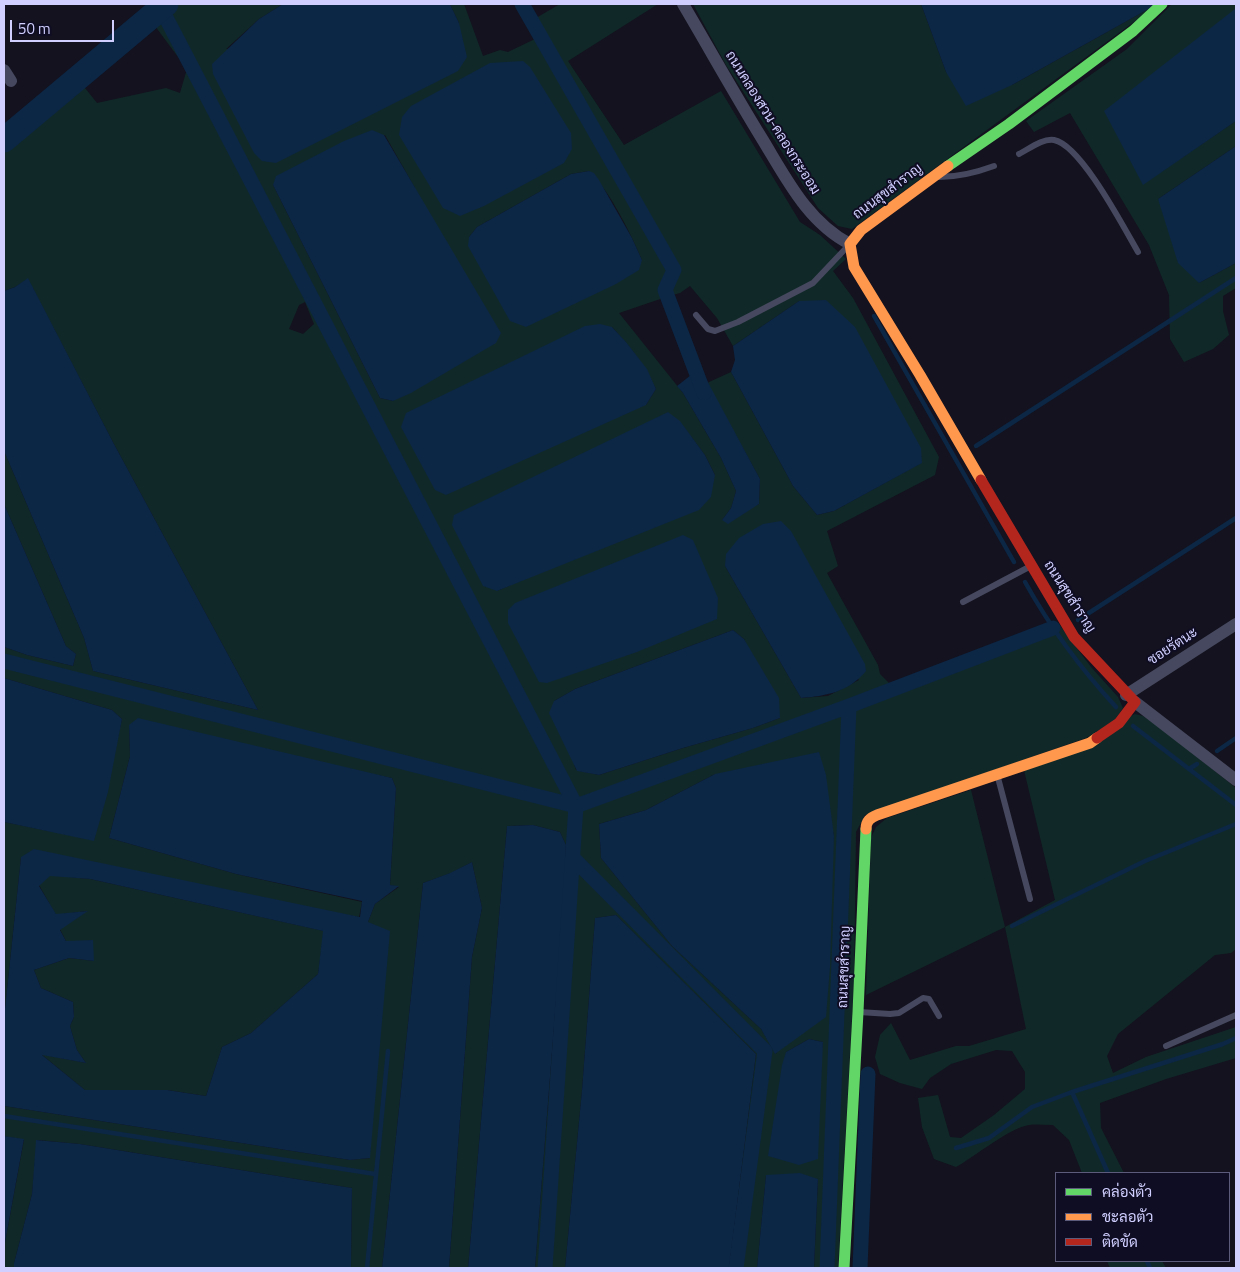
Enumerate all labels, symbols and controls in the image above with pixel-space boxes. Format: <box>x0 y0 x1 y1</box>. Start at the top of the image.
scale bar <box>12 10 116 42</box>
text: 50 m <box>18 17 51 40</box>
street label: ถนนคลองสวน-คลองกระออม <box>721 48 823 198</box>
street label: ถนนสุขสำราญ <box>850 160 926 224</box>
street label: ถนนสุขสำราญ <box>1039 558 1099 636</box>
street label: ซอยรัตนะ <box>1145 625 1201 669</box>
street label: ถนนสุขสำราญ <box>835 925 855 1009</box>
legend <box>1055 1172 1230 1262</box>
text: คล่องตัว <box>1102 1180 1152 1203</box>
text: ชะลอตัว <box>1102 1205 1153 1228</box>
text: ติดขัด <box>1102 1230 1138 1253</box>

